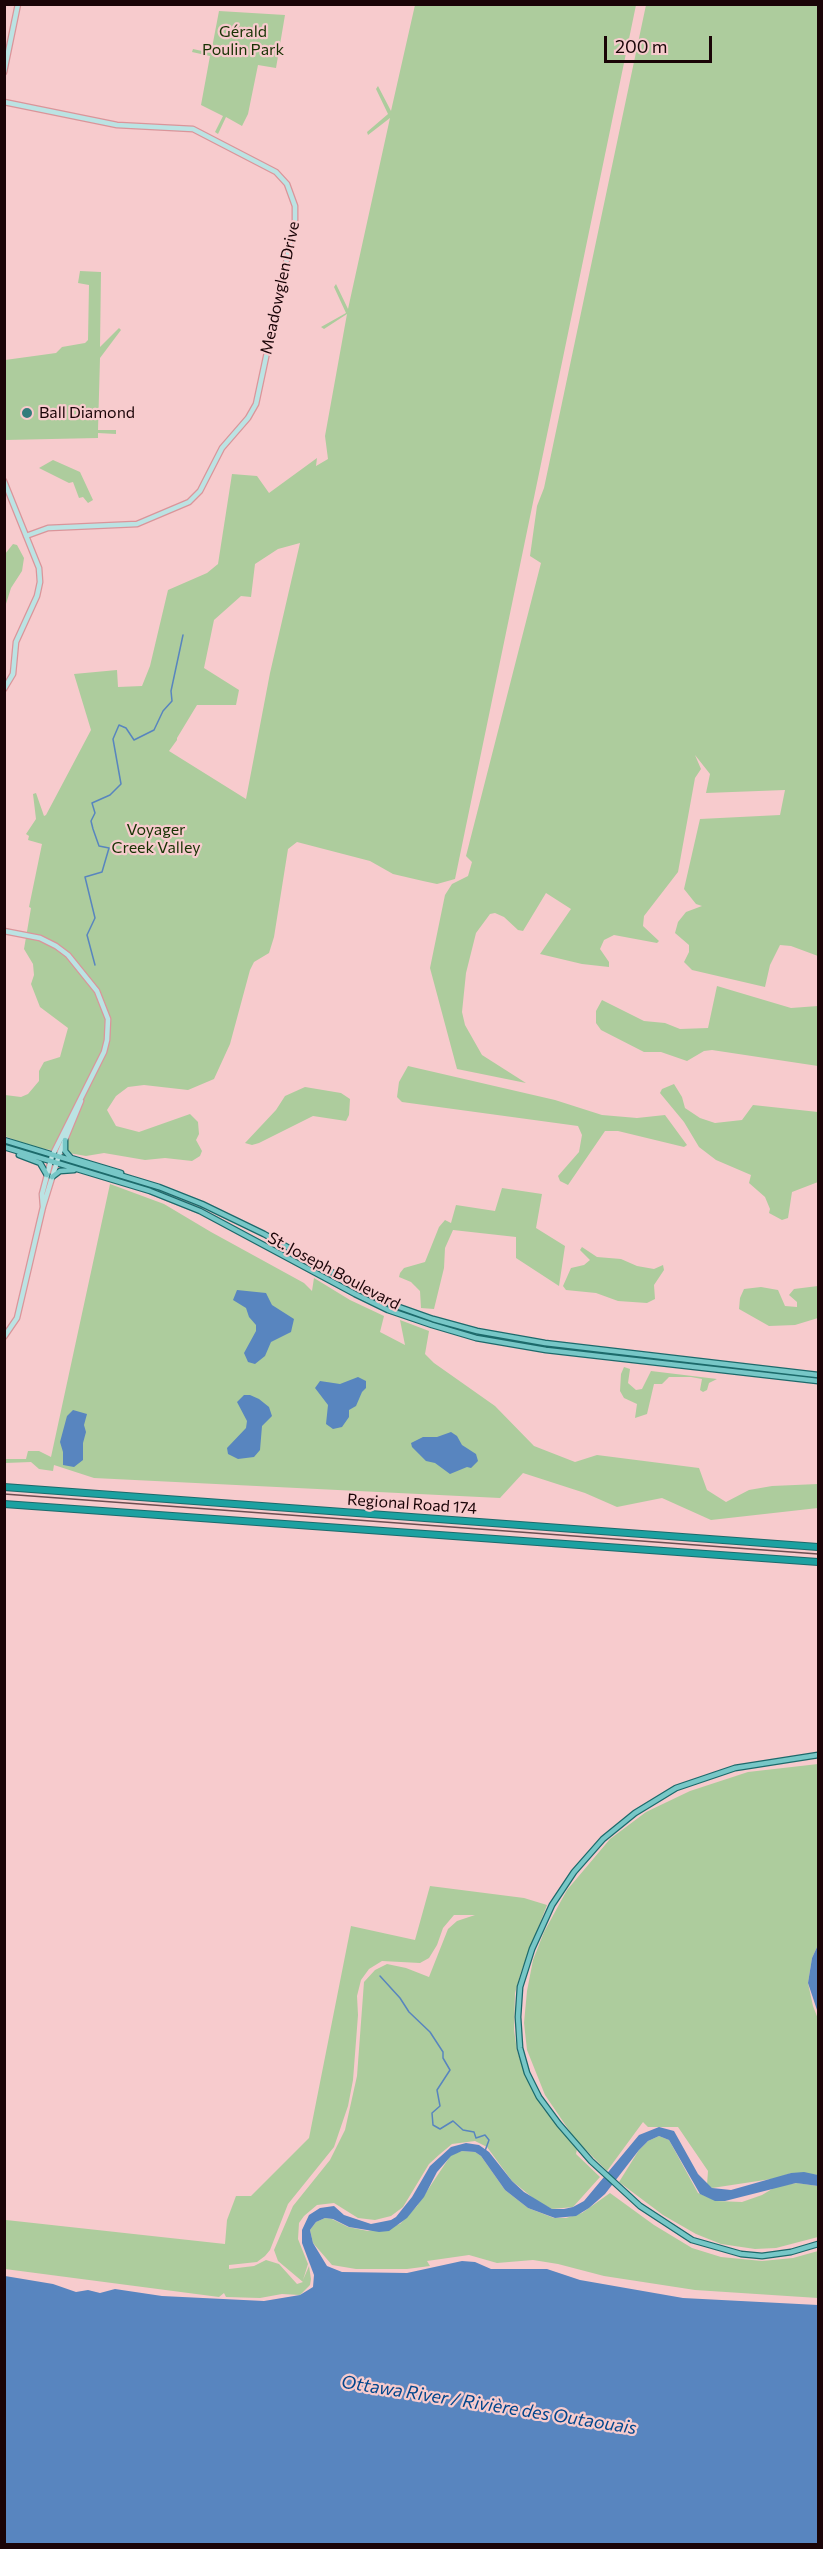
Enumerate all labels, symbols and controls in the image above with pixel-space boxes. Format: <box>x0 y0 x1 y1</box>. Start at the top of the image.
park label: Gérald Poulin Park <box>202 22 284 60</box>
scale bar <box>607 24 715 62</box>
text: 200 m <box>615 35 668 57</box>
street label: Meadowglen Drive <box>257 220 303 356</box>
place label: Ball Diamond <box>39 403 135 423</box>
marker: Ball Diamond <box>20 406 34 420</box>
park label: Voyager Creek Valley <box>112 820 200 858</box>
street label: St. Joseph Boulevard <box>265 1228 403 1314</box>
street label: Regional Road 174 <box>346 1490 478 1518</box>
water label: Ottawa River / Rivière des Outaouais <box>340 2371 638 2439</box>

